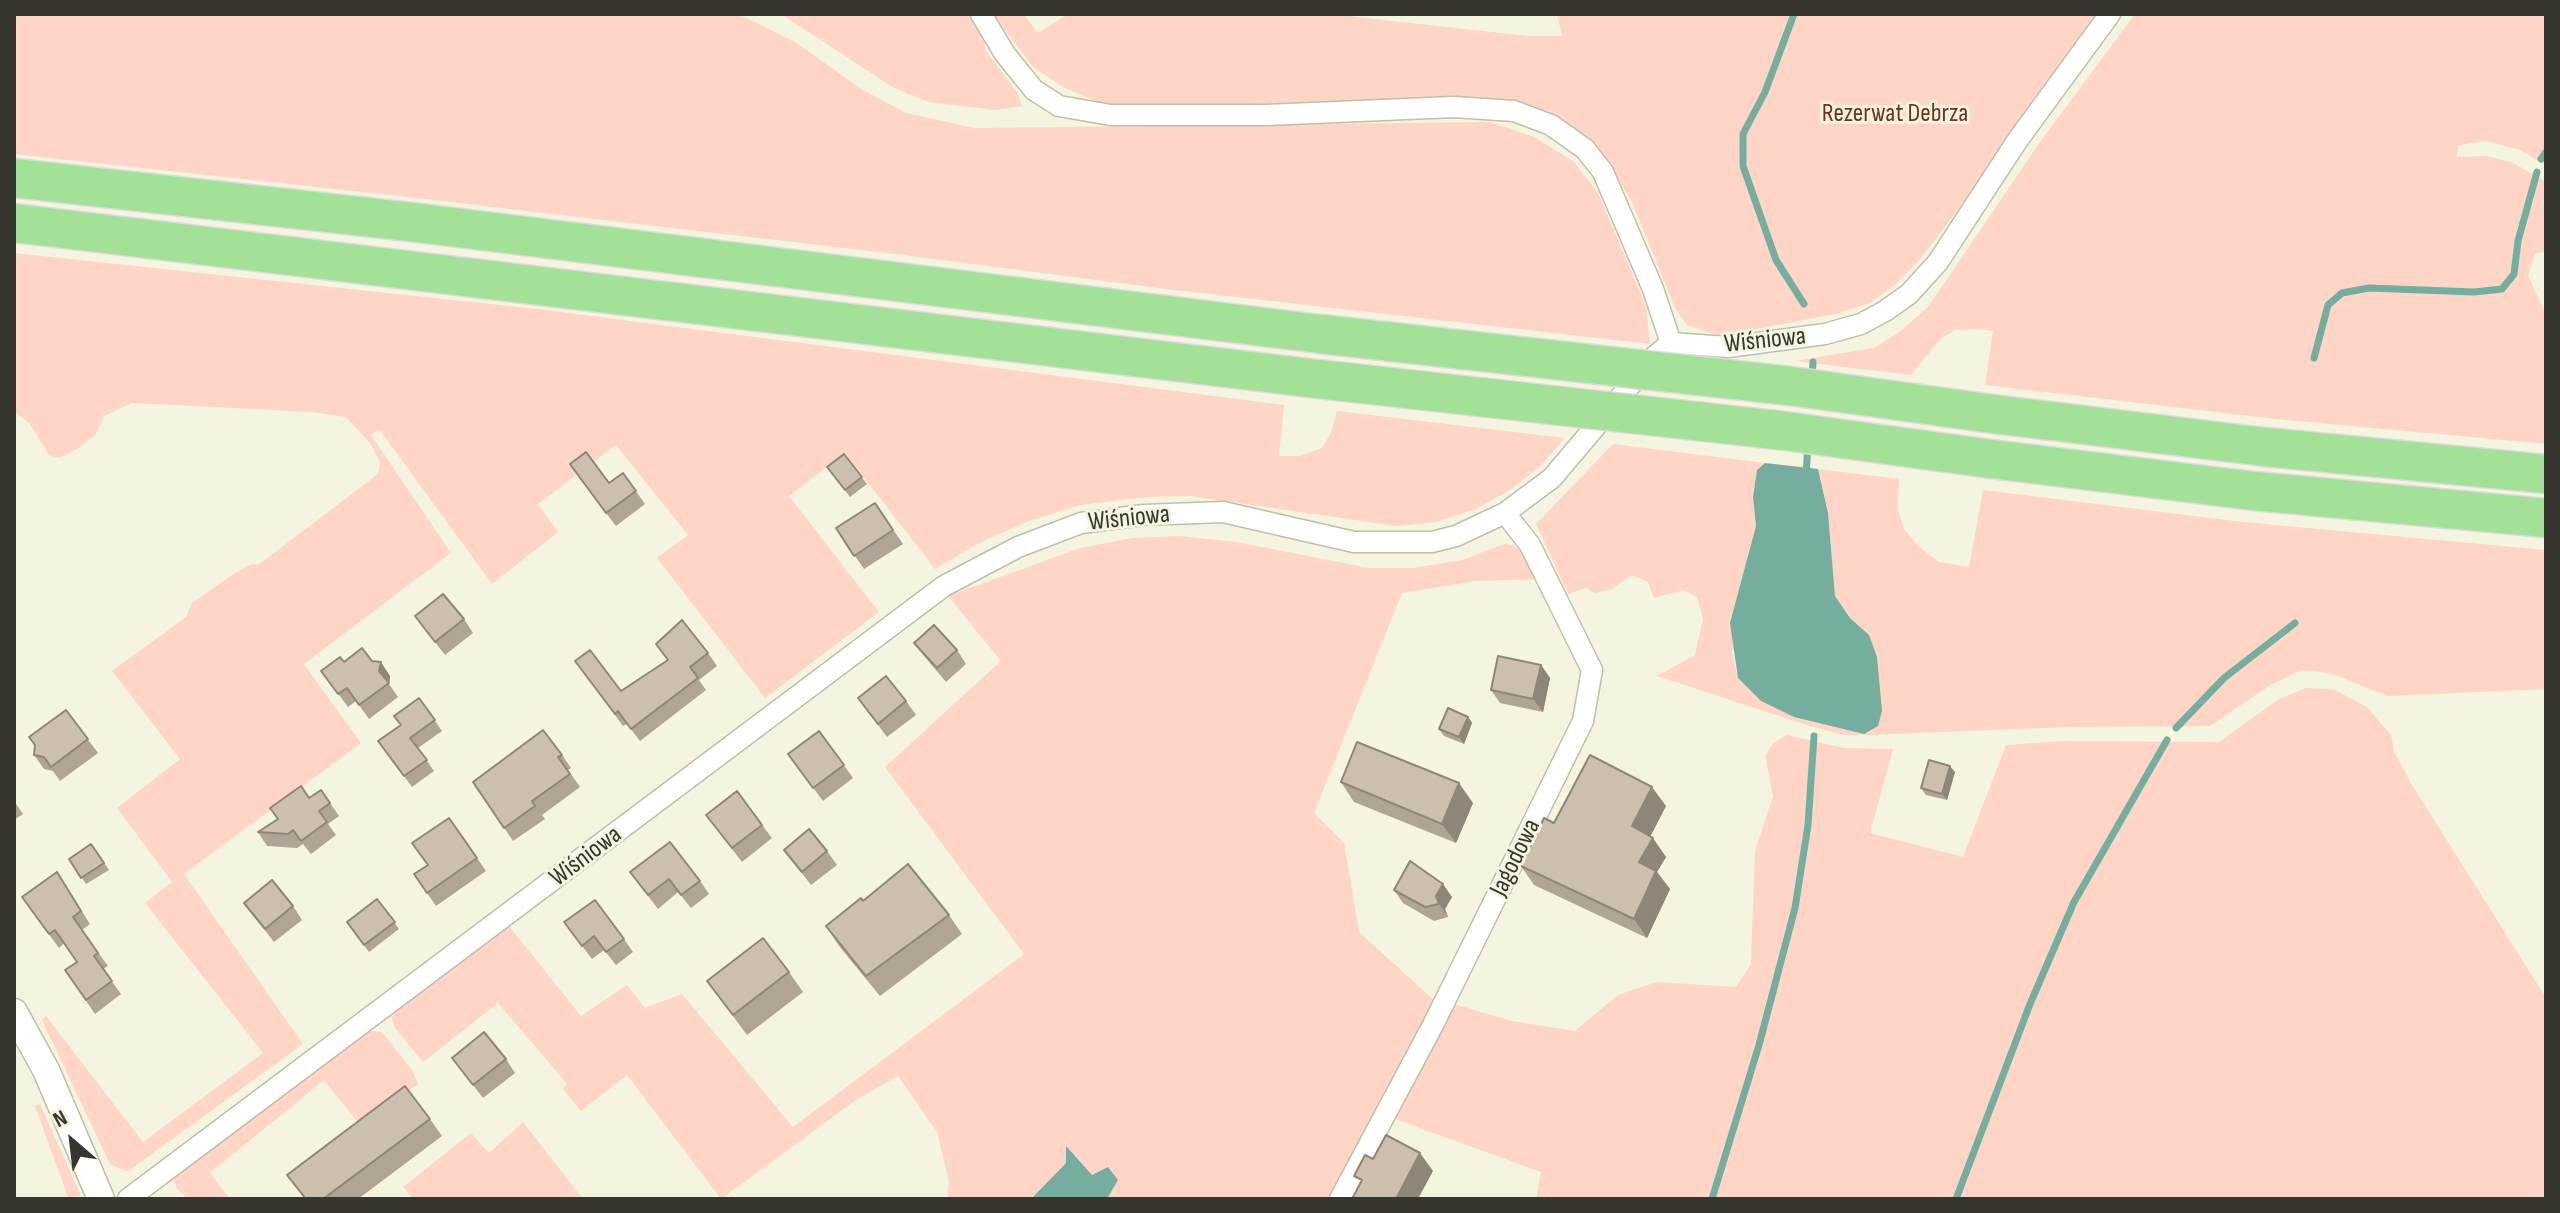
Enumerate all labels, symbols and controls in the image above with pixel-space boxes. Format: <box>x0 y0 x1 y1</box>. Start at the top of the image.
park label: Rezerwat Debrza <box>1822 98 1968 130</box>
street label: Wiśniowa <box>1723 321 1807 361</box>
street label: Wiśniowa <box>1087 499 1171 539</box>
street label: Jagodowa <box>1484 814 1548 902</box>
street label: Wiśniowa <box>544 820 628 894</box>
north arrow <box>32 1101 112 1181</box>
text: N <box>49 1105 72 1134</box>

